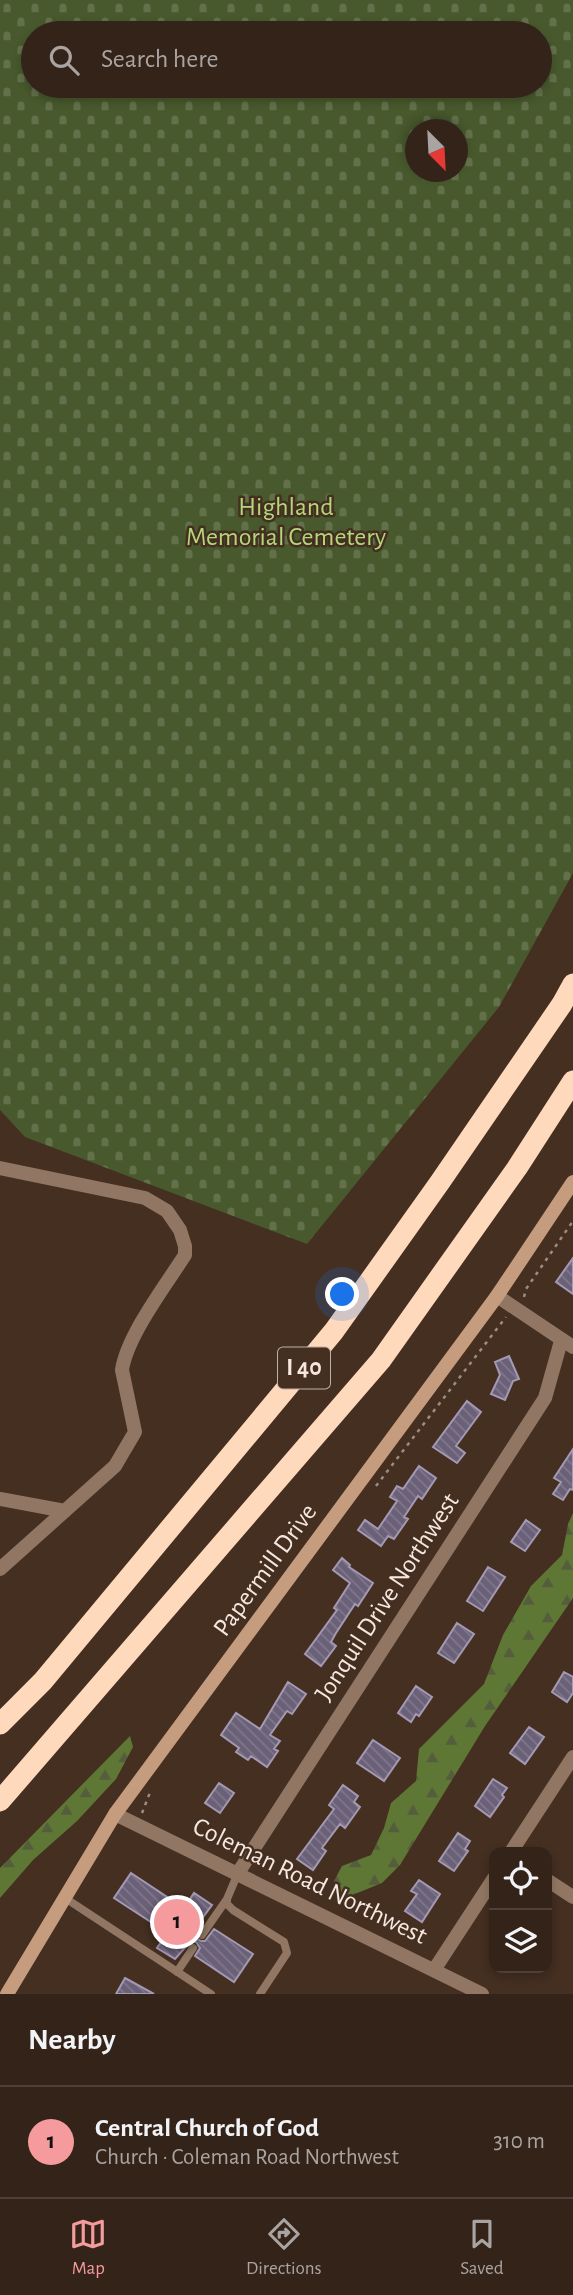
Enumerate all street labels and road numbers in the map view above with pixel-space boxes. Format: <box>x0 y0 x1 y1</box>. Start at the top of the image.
road number: I 40 <box>278 1348 330 1388</box>
street label: Jonquil Drive Northwest <box>310 1488 464 1706</box>
street label: Papermill Drive <box>208 1499 322 1641</box>
street label: Coleman Road Northwest <box>189 1813 431 1949</box>

